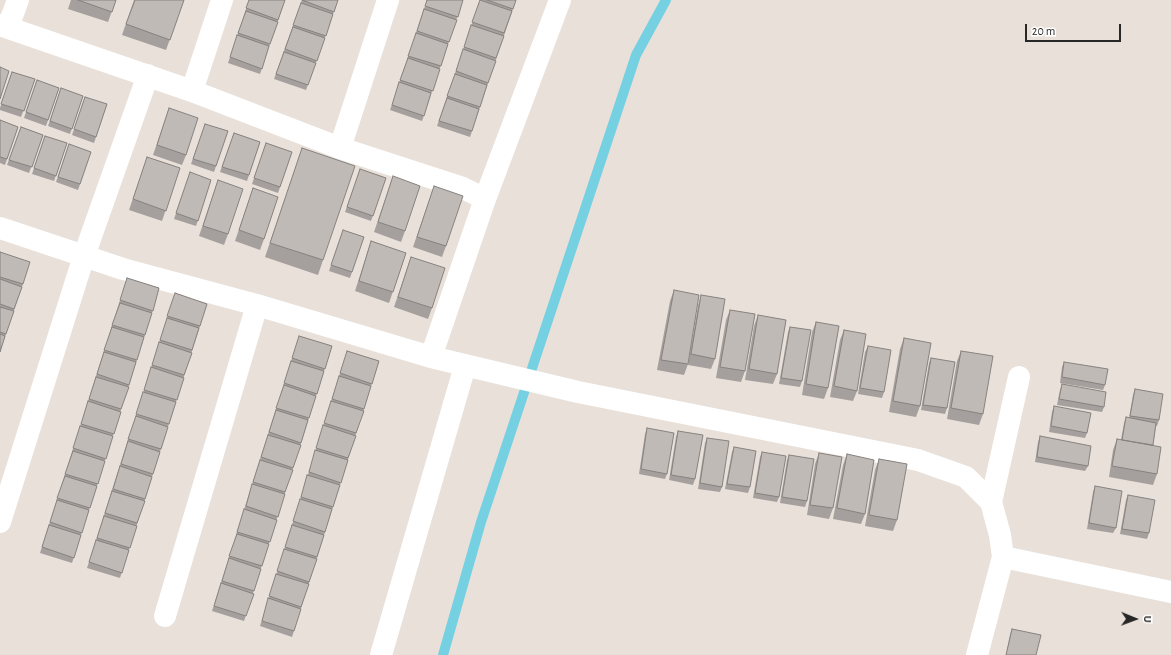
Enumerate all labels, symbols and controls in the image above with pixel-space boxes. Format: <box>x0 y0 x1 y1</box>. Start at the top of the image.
scale bar <box>1027 16 1123 42</box>
text: 20 m <box>1032 25 1055 37</box>
north arrow <box>1115 599 1155 639</box>
text: U <box>1142 616 1153 623</box>

